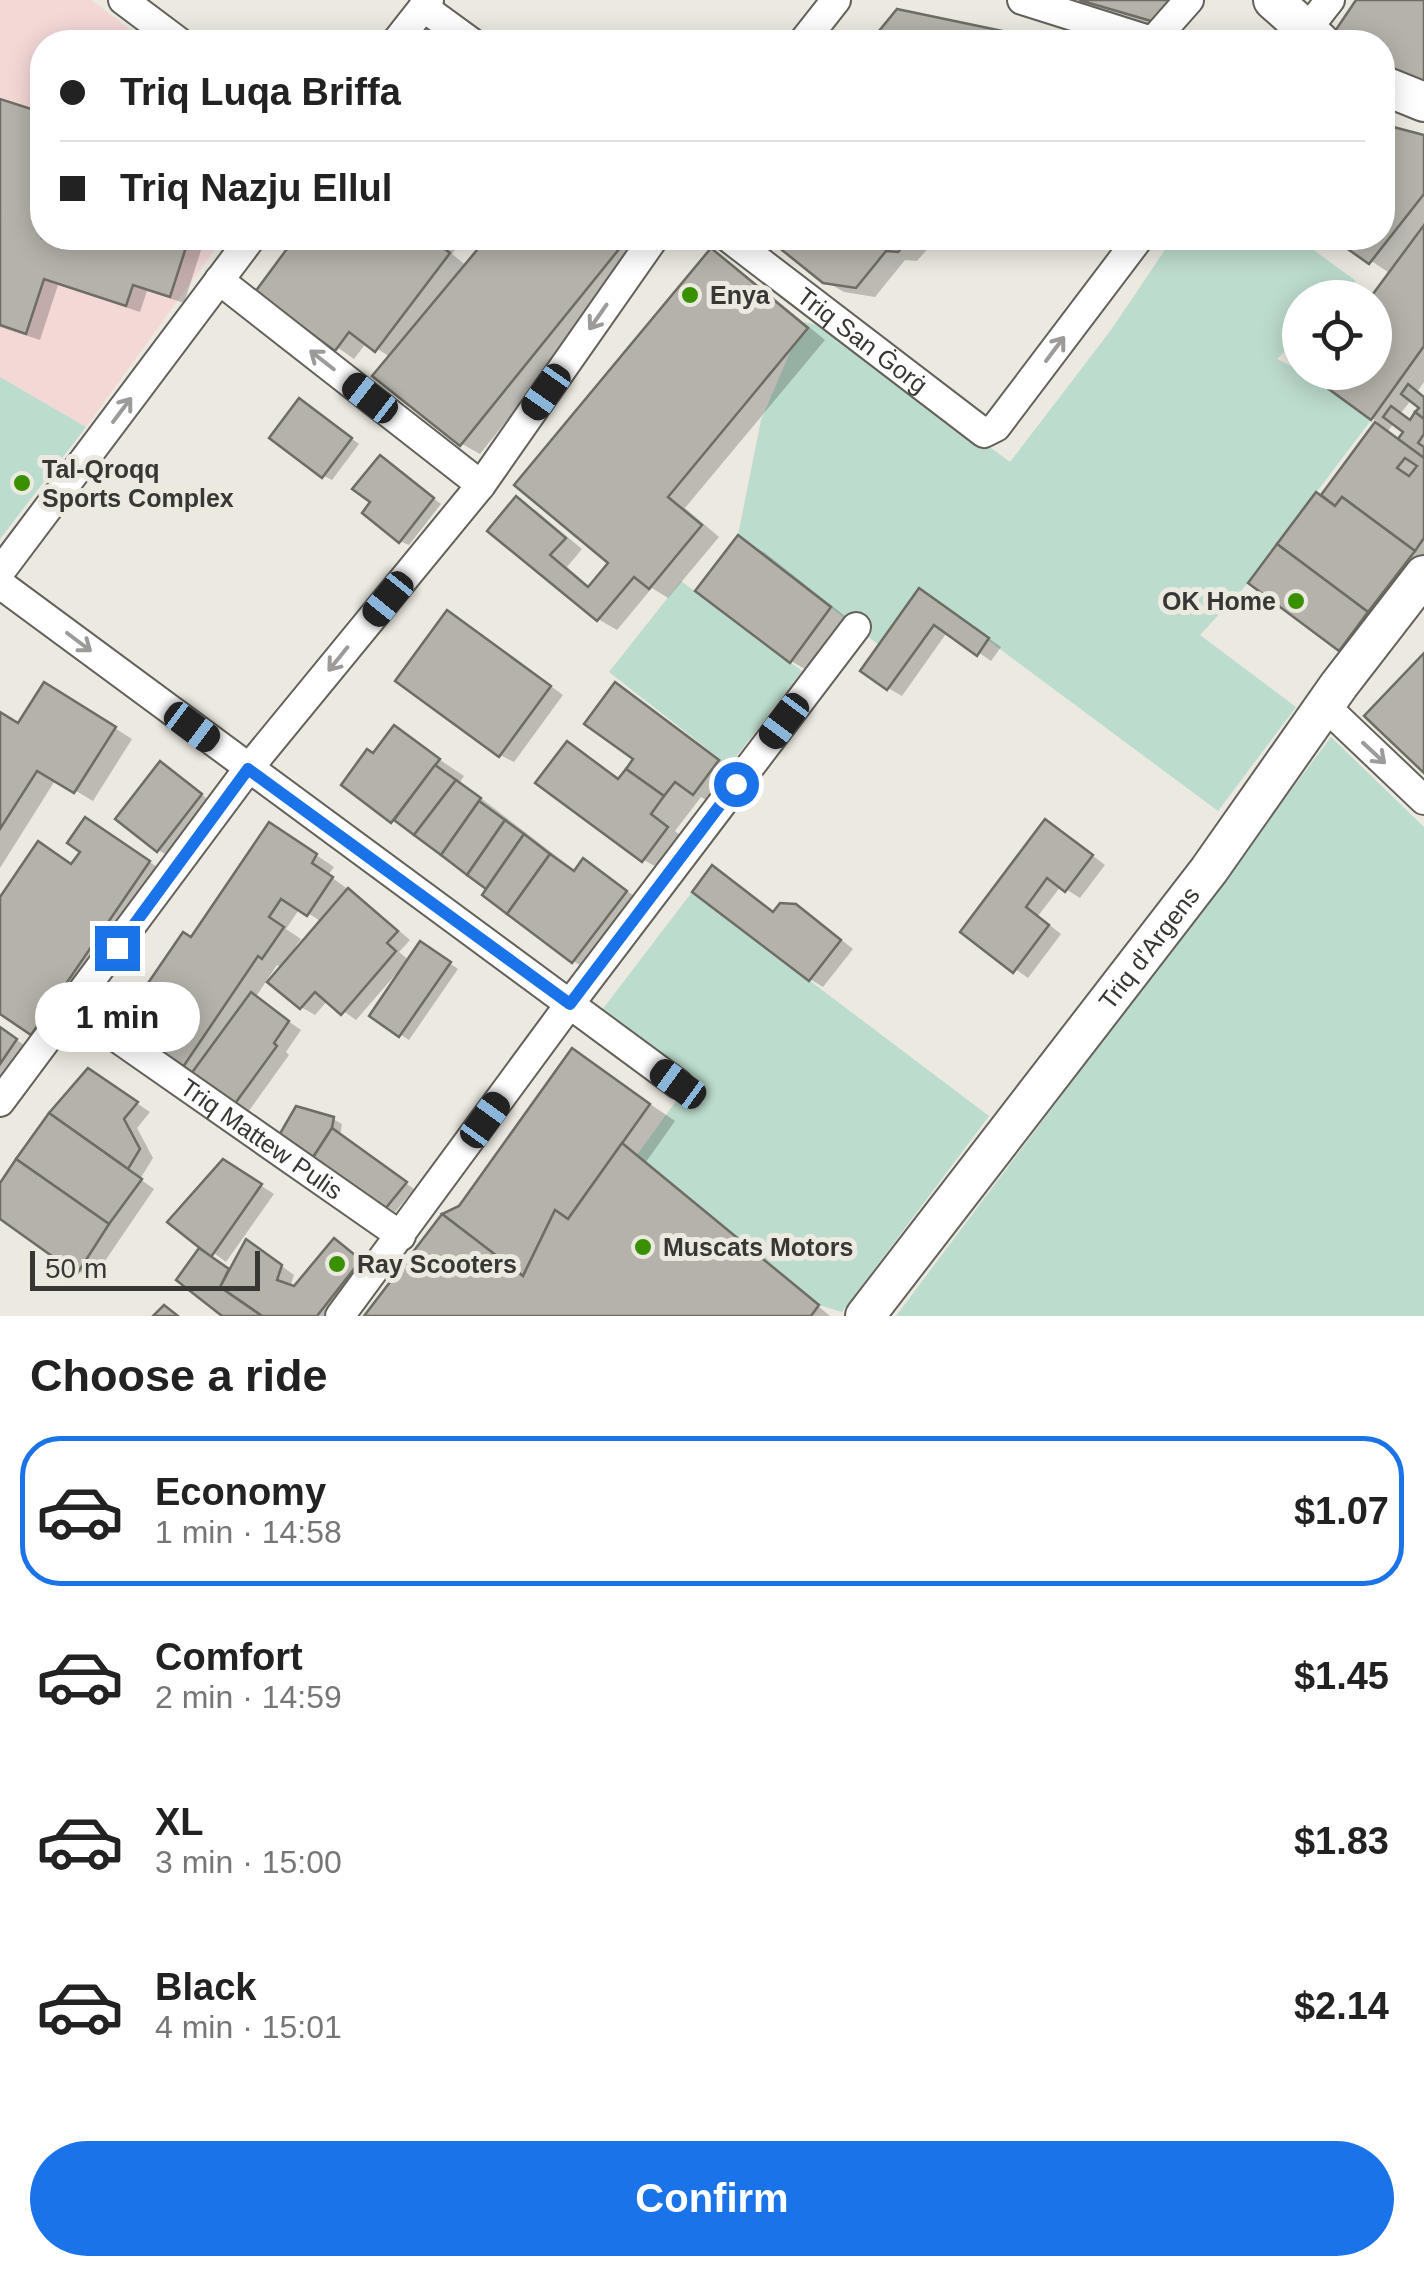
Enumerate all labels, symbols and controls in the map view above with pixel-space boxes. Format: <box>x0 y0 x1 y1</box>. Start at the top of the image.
text: Triq Luqa Briffa <box>120 71 401 113</box>
text: Triq Nazju Ellul <box>120 167 392 209</box>
map controls <box>1282 280 1392 390</box>
button: locate <box>1282 280 1392 390</box>
place label: Enya <box>710 281 771 309</box>
street label: Triq San Ġorġ <box>792 282 933 399</box>
marker: Enya <box>679 284 701 306</box>
one-way arrow <box>588 303 609 331</box>
one-way arrow <box>1044 336 1065 363</box>
one-way arrow <box>309 350 336 371</box>
car <box>517 359 575 425</box>
car <box>337 368 403 428</box>
one-way arrow <box>111 397 132 424</box>
place label: Tal-Qroqq Sports Complex <box>42 455 234 512</box>
marker: Tal-Qroqq Sports Complex <box>11 472 33 494</box>
car <box>357 566 419 632</box>
place label: OK Home <box>1162 587 1276 615</box>
marker: OK Home <box>1285 590 1307 612</box>
one-way arrow <box>65 631 92 652</box>
one-way arrow <box>327 646 349 672</box>
car <box>754 688 814 754</box>
car <box>159 697 225 757</box>
one-way arrow <box>1362 741 1386 765</box>
route start <box>714 762 759 807</box>
street label: Triq d'Argens <box>1093 881 1205 1015</box>
route end <box>95 926 140 971</box>
callout: 1 min <box>34 983 200 1053</box>
text: 1 min <box>76 999 159 1035</box>
car <box>645 1054 711 1114</box>
street label: Triq Mattew Pulis <box>175 1073 348 1205</box>
car <box>455 1087 515 1153</box>
place label: Muscats Motors <box>663 1233 853 1261</box>
marker: Muscats Motors <box>632 1236 654 1258</box>
scale bar <box>30 1246 260 1290</box>
place label: Ray Scooters <box>357 1250 517 1278</box>
text: 50 m <box>45 1253 107 1284</box>
marker: Ray Scooters <box>326 1253 348 1275</box>
text: Choose a ride <box>30 1350 328 1401</box>
icon: car <box>35 1466 125 1556</box>
text: Economy <box>155 1471 326 1513</box>
text: $1.07 <box>1294 1490 1389 1532</box>
text: 1 min · 14:58 <box>155 1514 342 1550</box>
icon: car <box>35 1631 125 1721</box>
text: Comfort <box>155 1636 303 1678</box>
text: $1.45 <box>1294 1655 1389 1697</box>
text: 2 min · 14:59 <box>155 1679 342 1715</box>
icon: car <box>35 1796 125 1886</box>
text: XL <box>155 1801 204 1843</box>
text: $1.83 <box>1294 1820 1389 1862</box>
text: 3 min · 15:00 <box>155 1844 342 1880</box>
icon: car <box>35 1961 125 2051</box>
text: Black <box>155 1966 256 2008</box>
text: $2.14 <box>1294 1985 1389 2027</box>
text: 4 min · 15:01 <box>155 2009 342 2045</box>
button: Confirm <box>30 2141 1394 2256</box>

